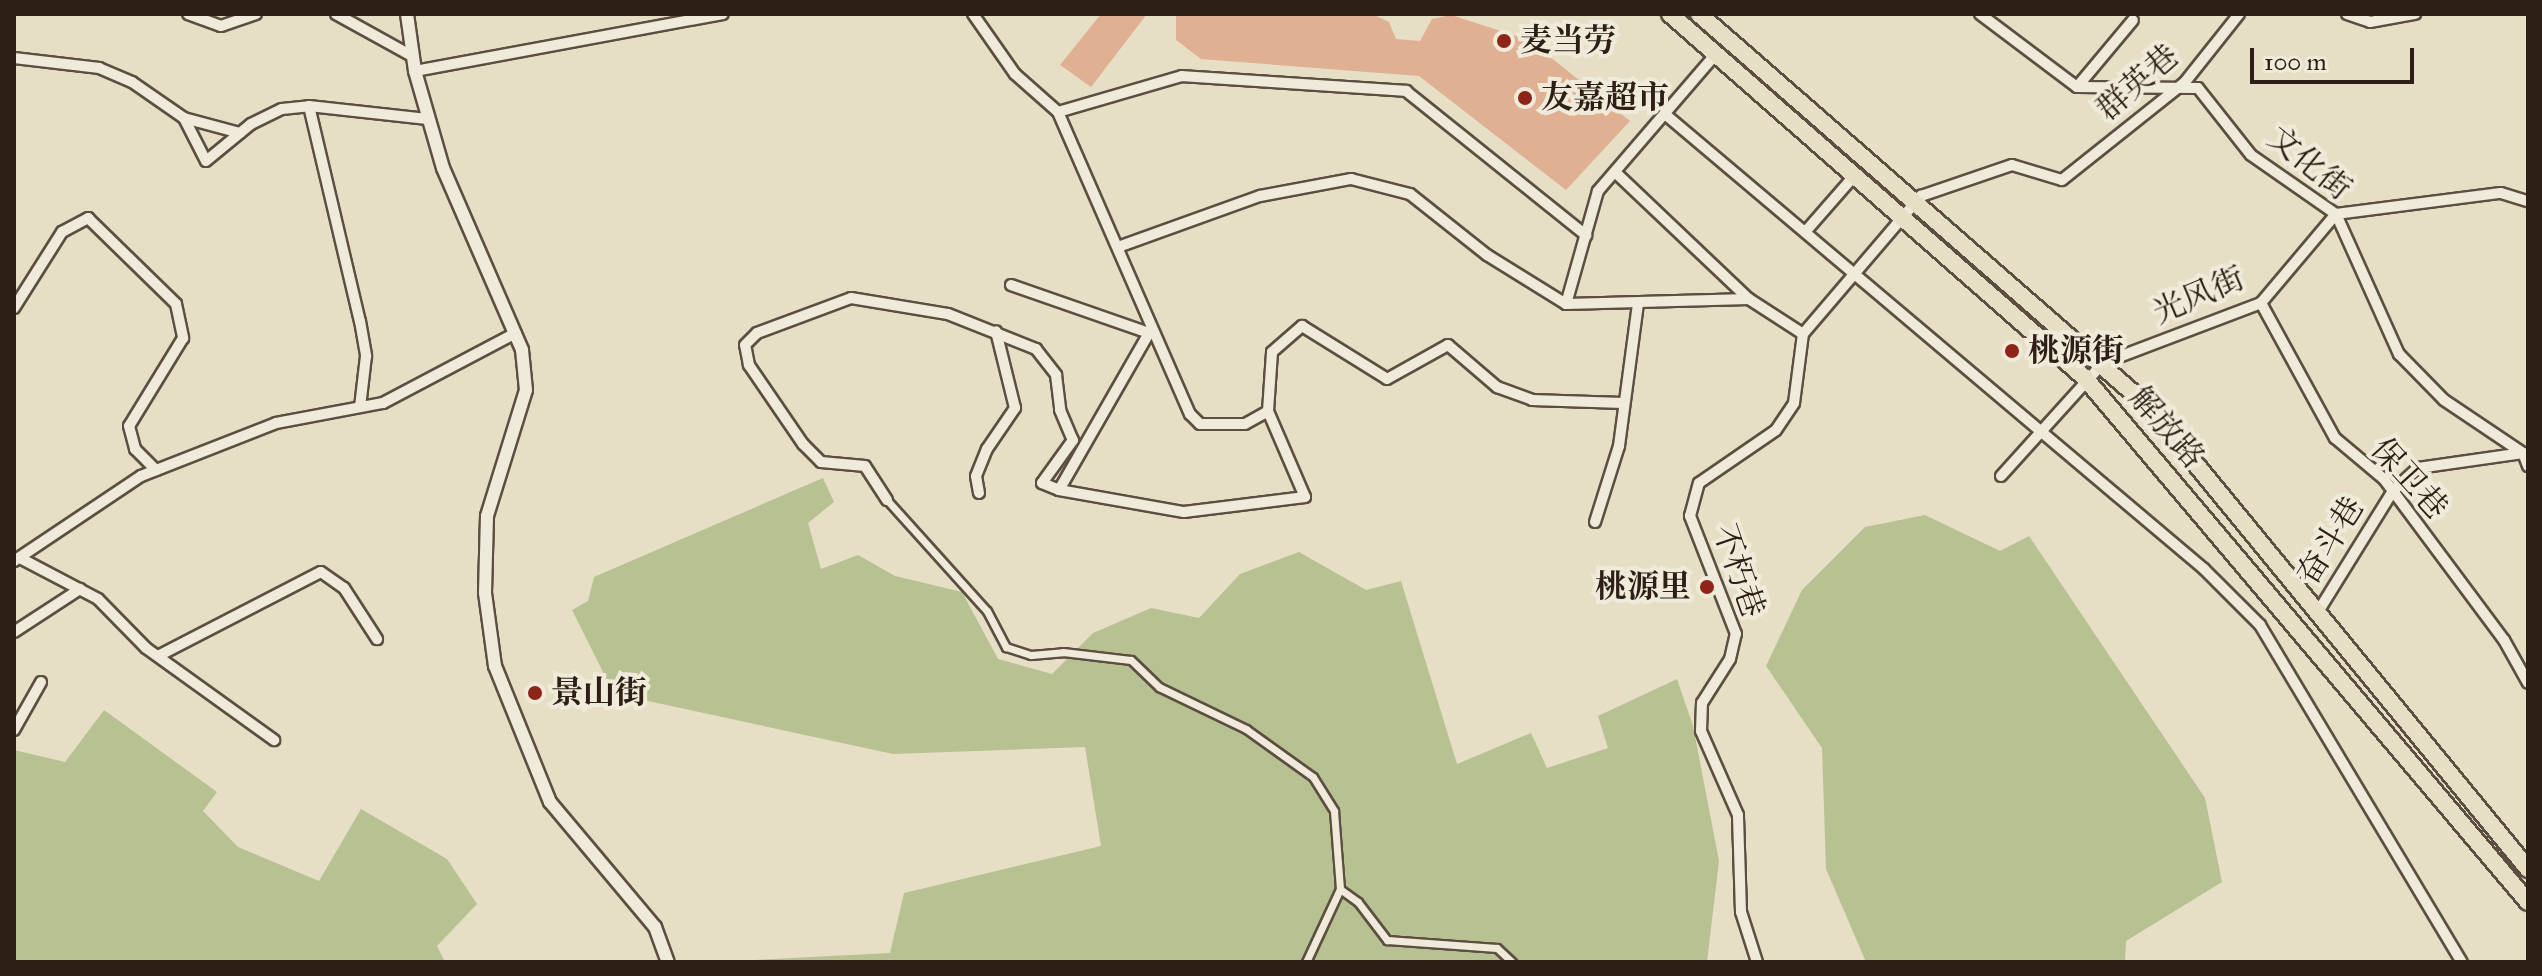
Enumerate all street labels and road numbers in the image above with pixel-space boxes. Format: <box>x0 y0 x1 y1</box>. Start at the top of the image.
street label: 群英巷 <box>2089 37 2187 129</box>
street label: 文化街 <box>2260 119 2358 209</box>
street label: 光风街 <box>2147 260 2251 332</box>
street label: 解放路 <box>2120 379 2212 477</box>
street label: 保卫巷 <box>2363 430 2455 528</box>
street label: 奋斗巷 <box>2289 490 2373 592</box>
street label: 不朽巷 <box>1704 519 1772 623</box>

